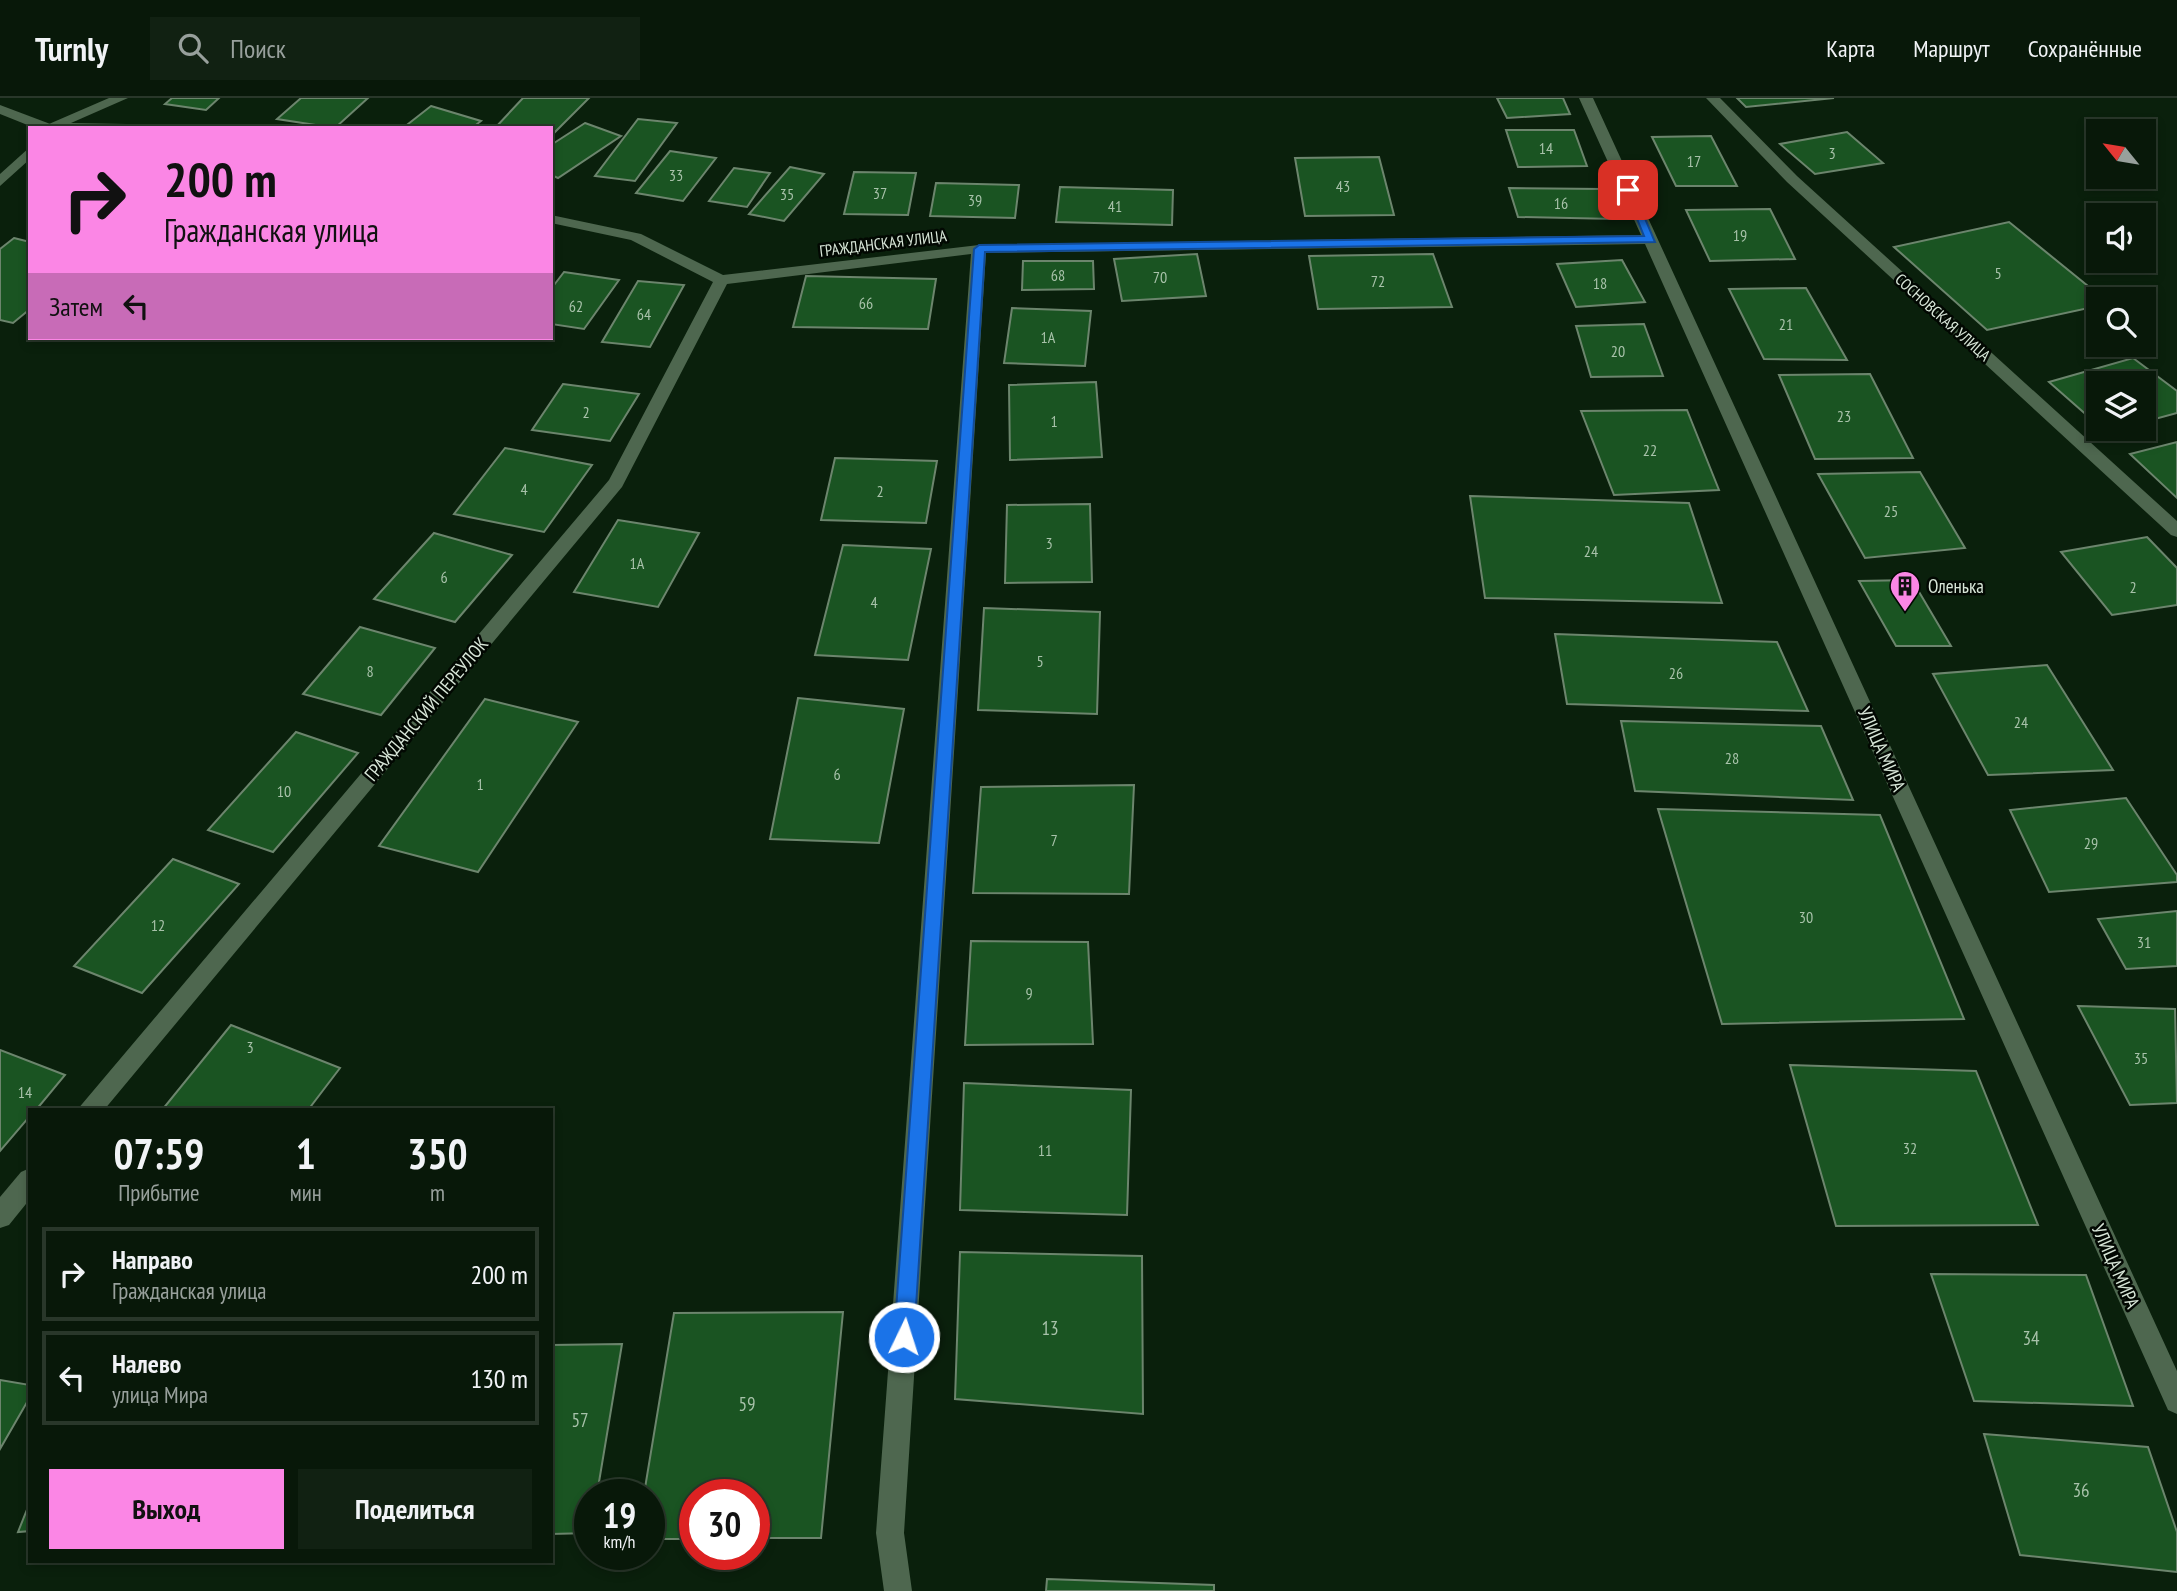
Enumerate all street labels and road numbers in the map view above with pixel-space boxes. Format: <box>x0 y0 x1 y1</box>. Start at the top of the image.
street label: ГРАЖДАНСКАЯ УЛИЦА <box>818 225 948 261</box>
street label: СОСНОВСКАЯ УЛИЦА <box>1891 269 1995 365</box>
street label: ГРАЖДАНСКИЙ ПЕРЕУЛОК <box>359 632 493 786</box>
street label: УЛИЦА МИРА <box>1853 703 1911 795</box>
street label: УЛИЦА МИРА <box>2087 1220 2145 1312</box>

